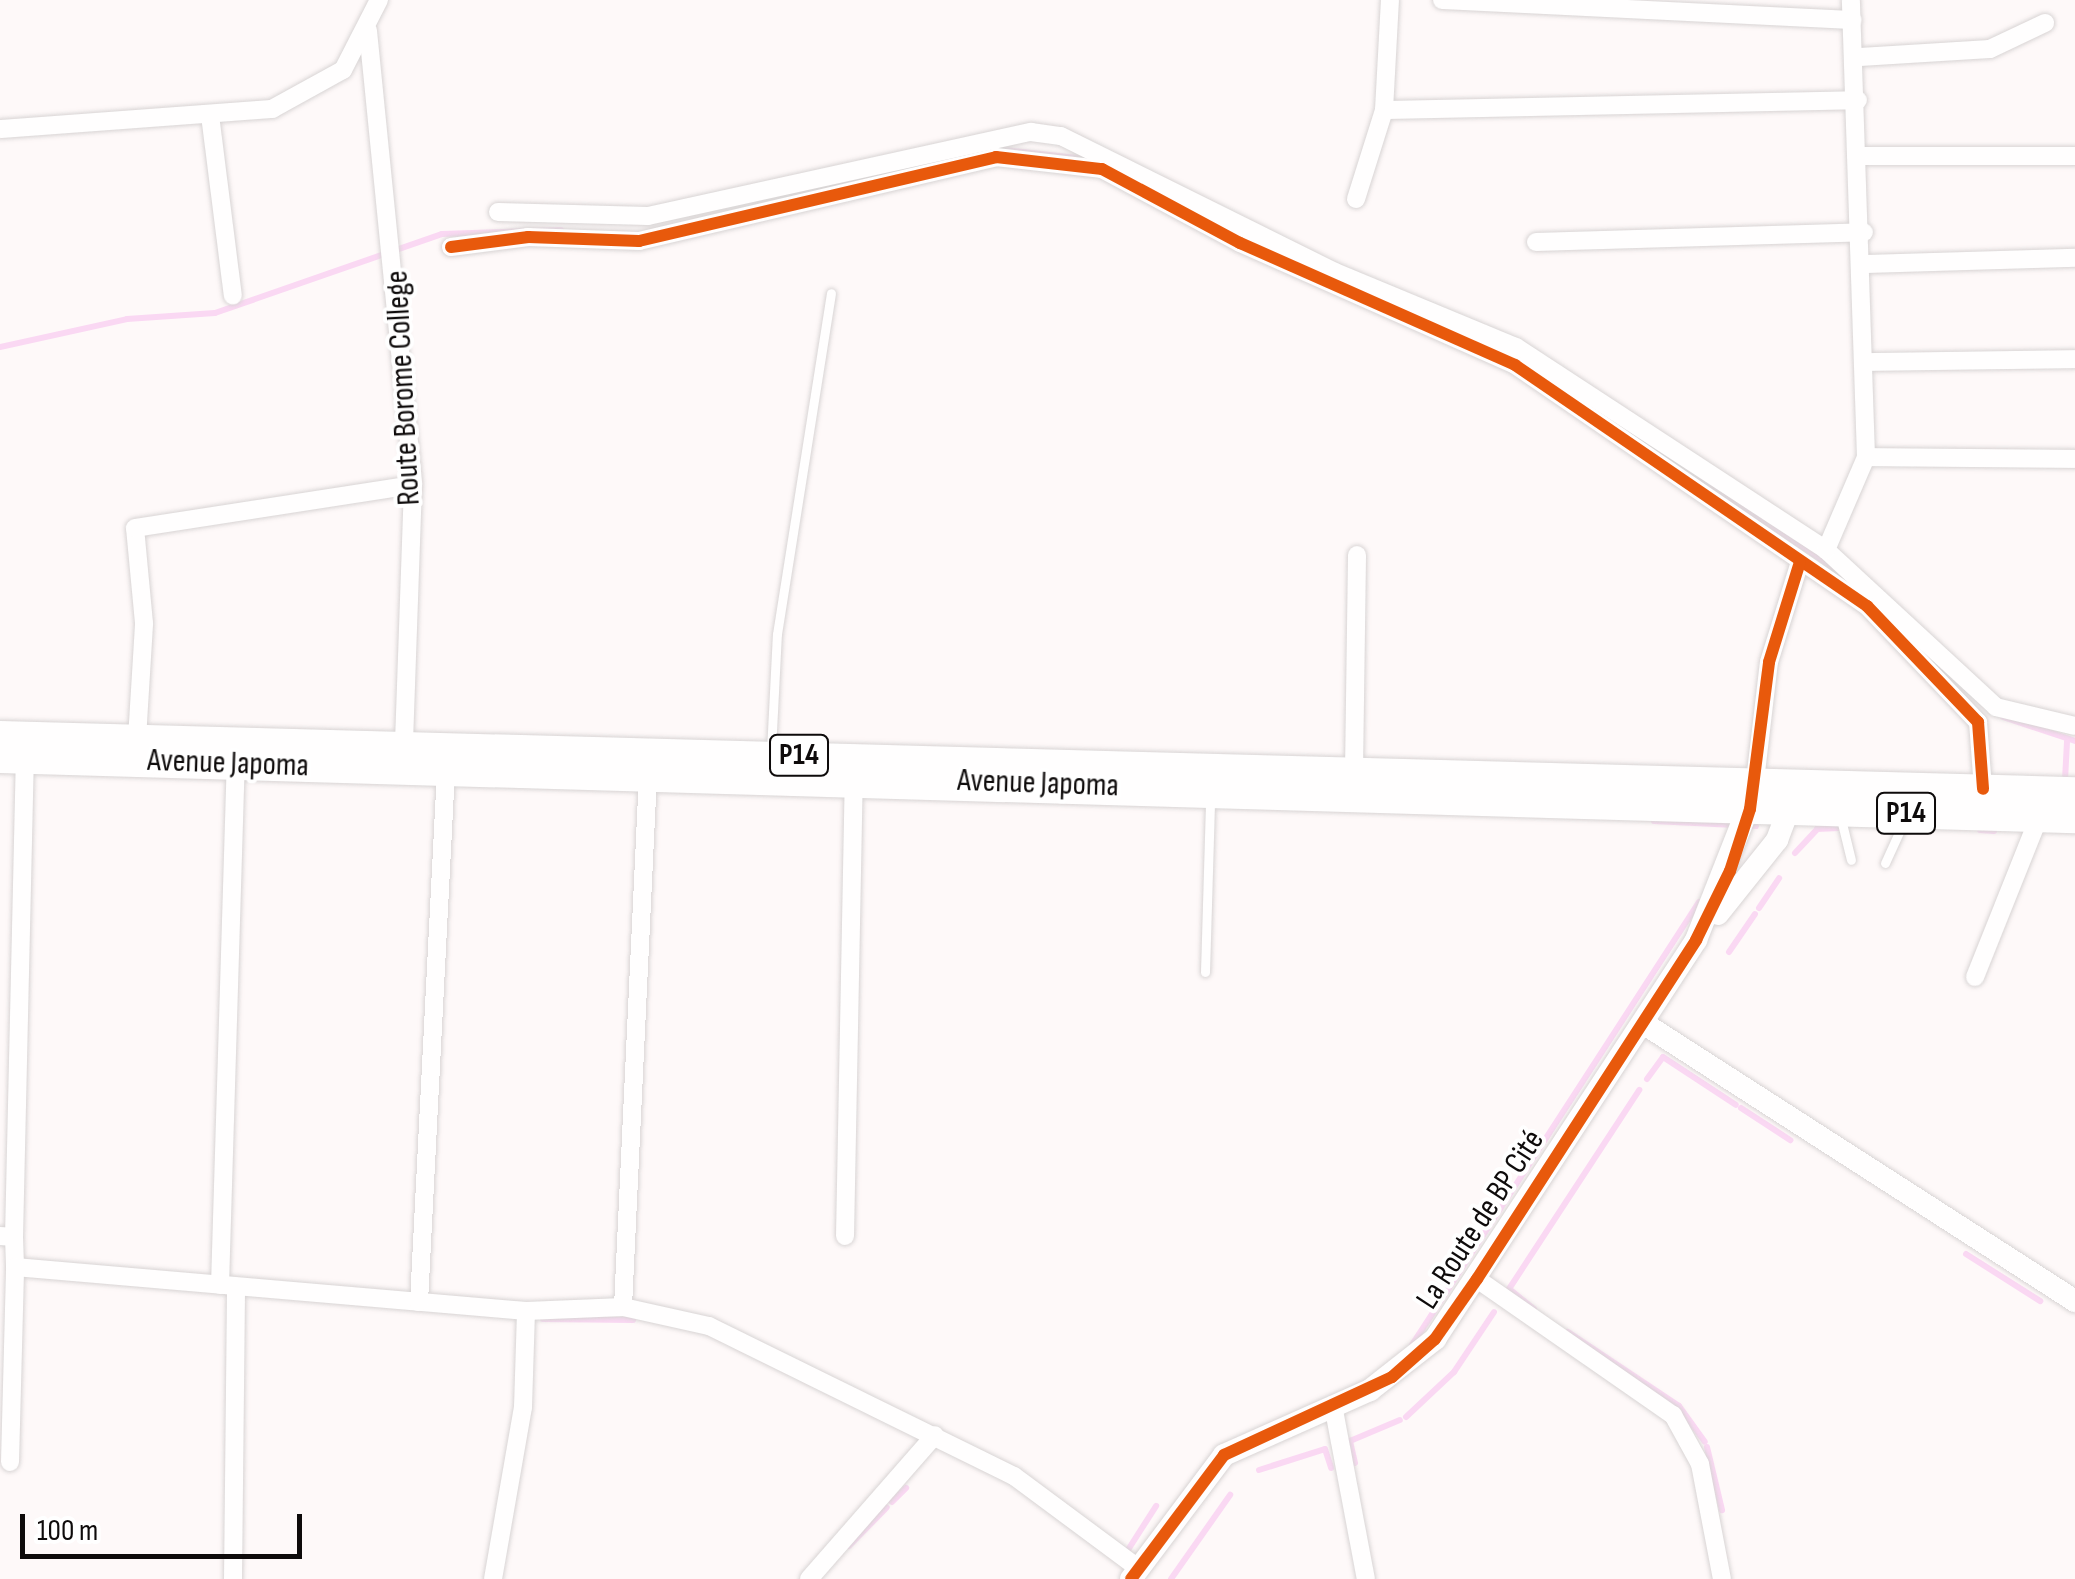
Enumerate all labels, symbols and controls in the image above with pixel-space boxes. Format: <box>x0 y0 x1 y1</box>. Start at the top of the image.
street label: Route Borome College <box>379 270 429 506</box>
road number: P14 <box>769 730 829 780</box>
street label: Avenue Japoma <box>147 742 309 786</box>
street label: Avenue Japoma <box>957 762 1119 806</box>
road number: P14 <box>1876 788 1936 838</box>
street label: La Route de BP Cité <box>1409 1123 1553 1317</box>
scale bar <box>25 1494 308 1556</box>
text: 100 m <box>37 1513 98 1549</box>

